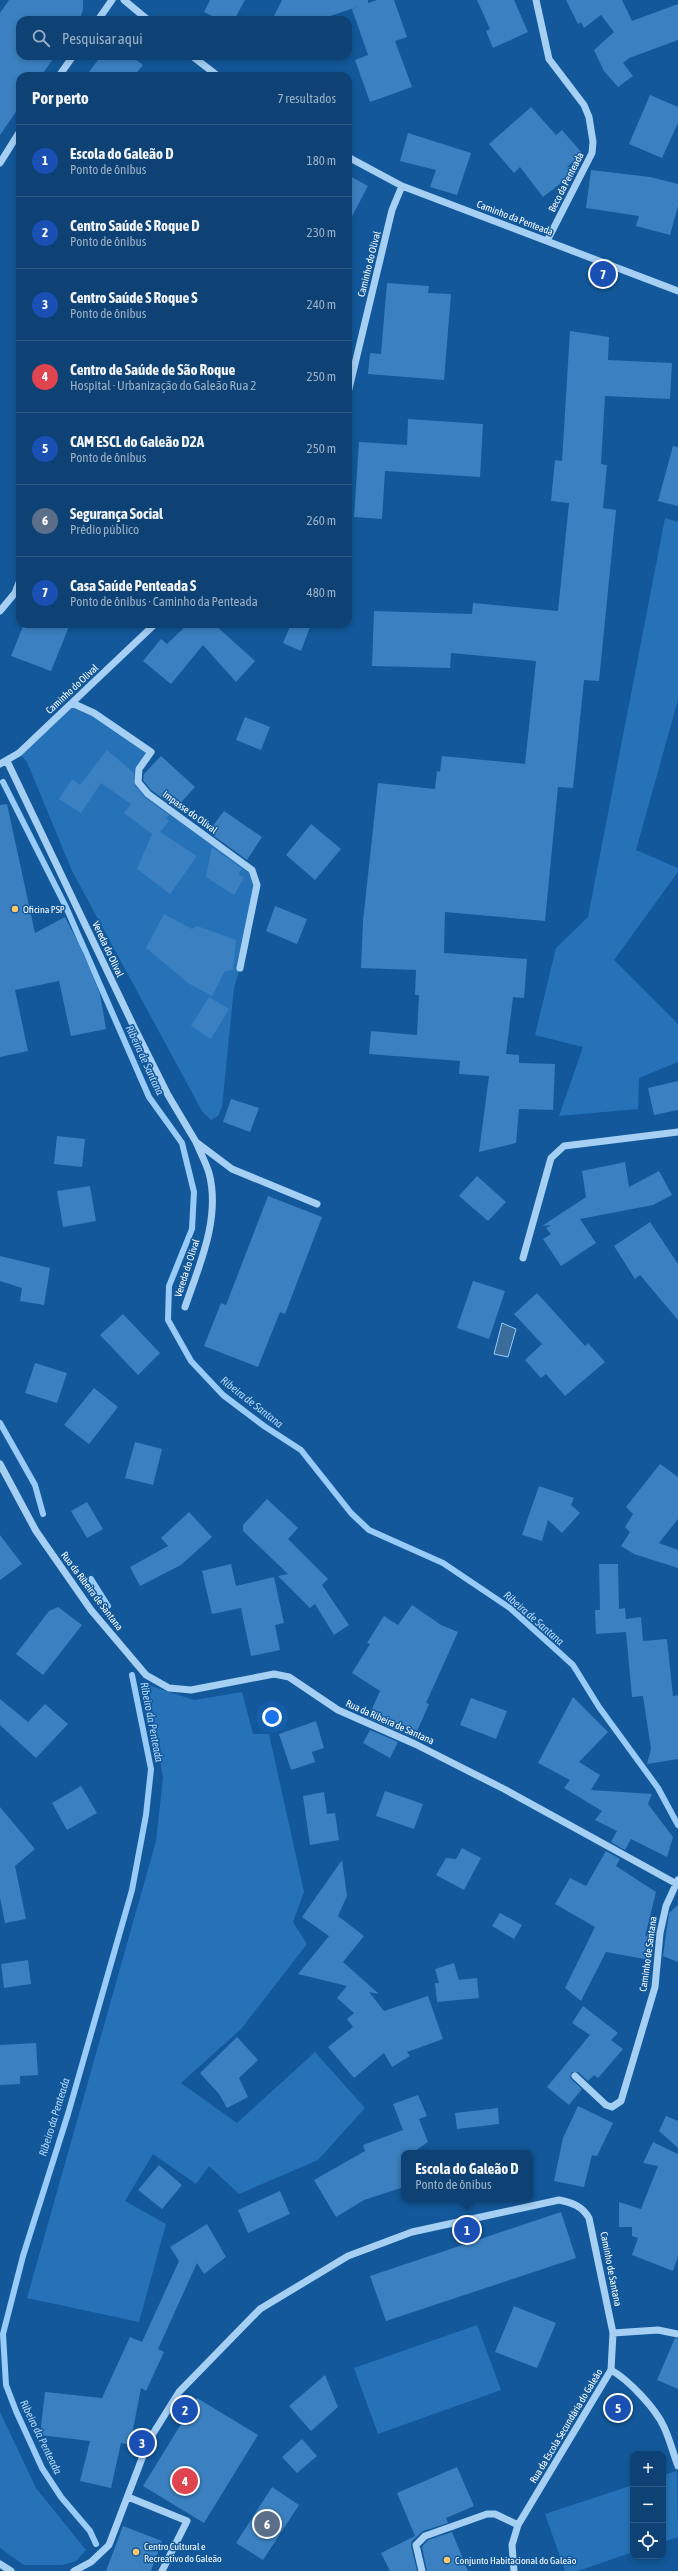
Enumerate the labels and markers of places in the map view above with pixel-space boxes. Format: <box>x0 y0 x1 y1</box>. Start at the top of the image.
pin: 7 <box>590 259 616 289</box>
marker: Oficina PSP <box>10 904 20 914</box>
place label: Oficina PSP <box>23 904 65 915</box>
pin: 1 <box>454 2215 480 2245</box>
pin: 5 <box>605 2393 631 2423</box>
pin: 2 <box>172 2395 198 2425</box>
pin: 3 <box>129 2428 155 2458</box>
pin: 4 <box>172 2466 198 2496</box>
pin: 6 <box>254 2509 280 2539</box>
place label: Centro Cultural e Recreativo do Galeão <box>144 2541 222 2564</box>
marker: Centro Cultural e Recreativo do Galeão <box>131 2547 141 2557</box>
marker: Conjunto Habitacional do Galeão <box>442 2555 452 2565</box>
place label: Conjunto Habitacional do Galeão <box>455 2555 577 2566</box>

